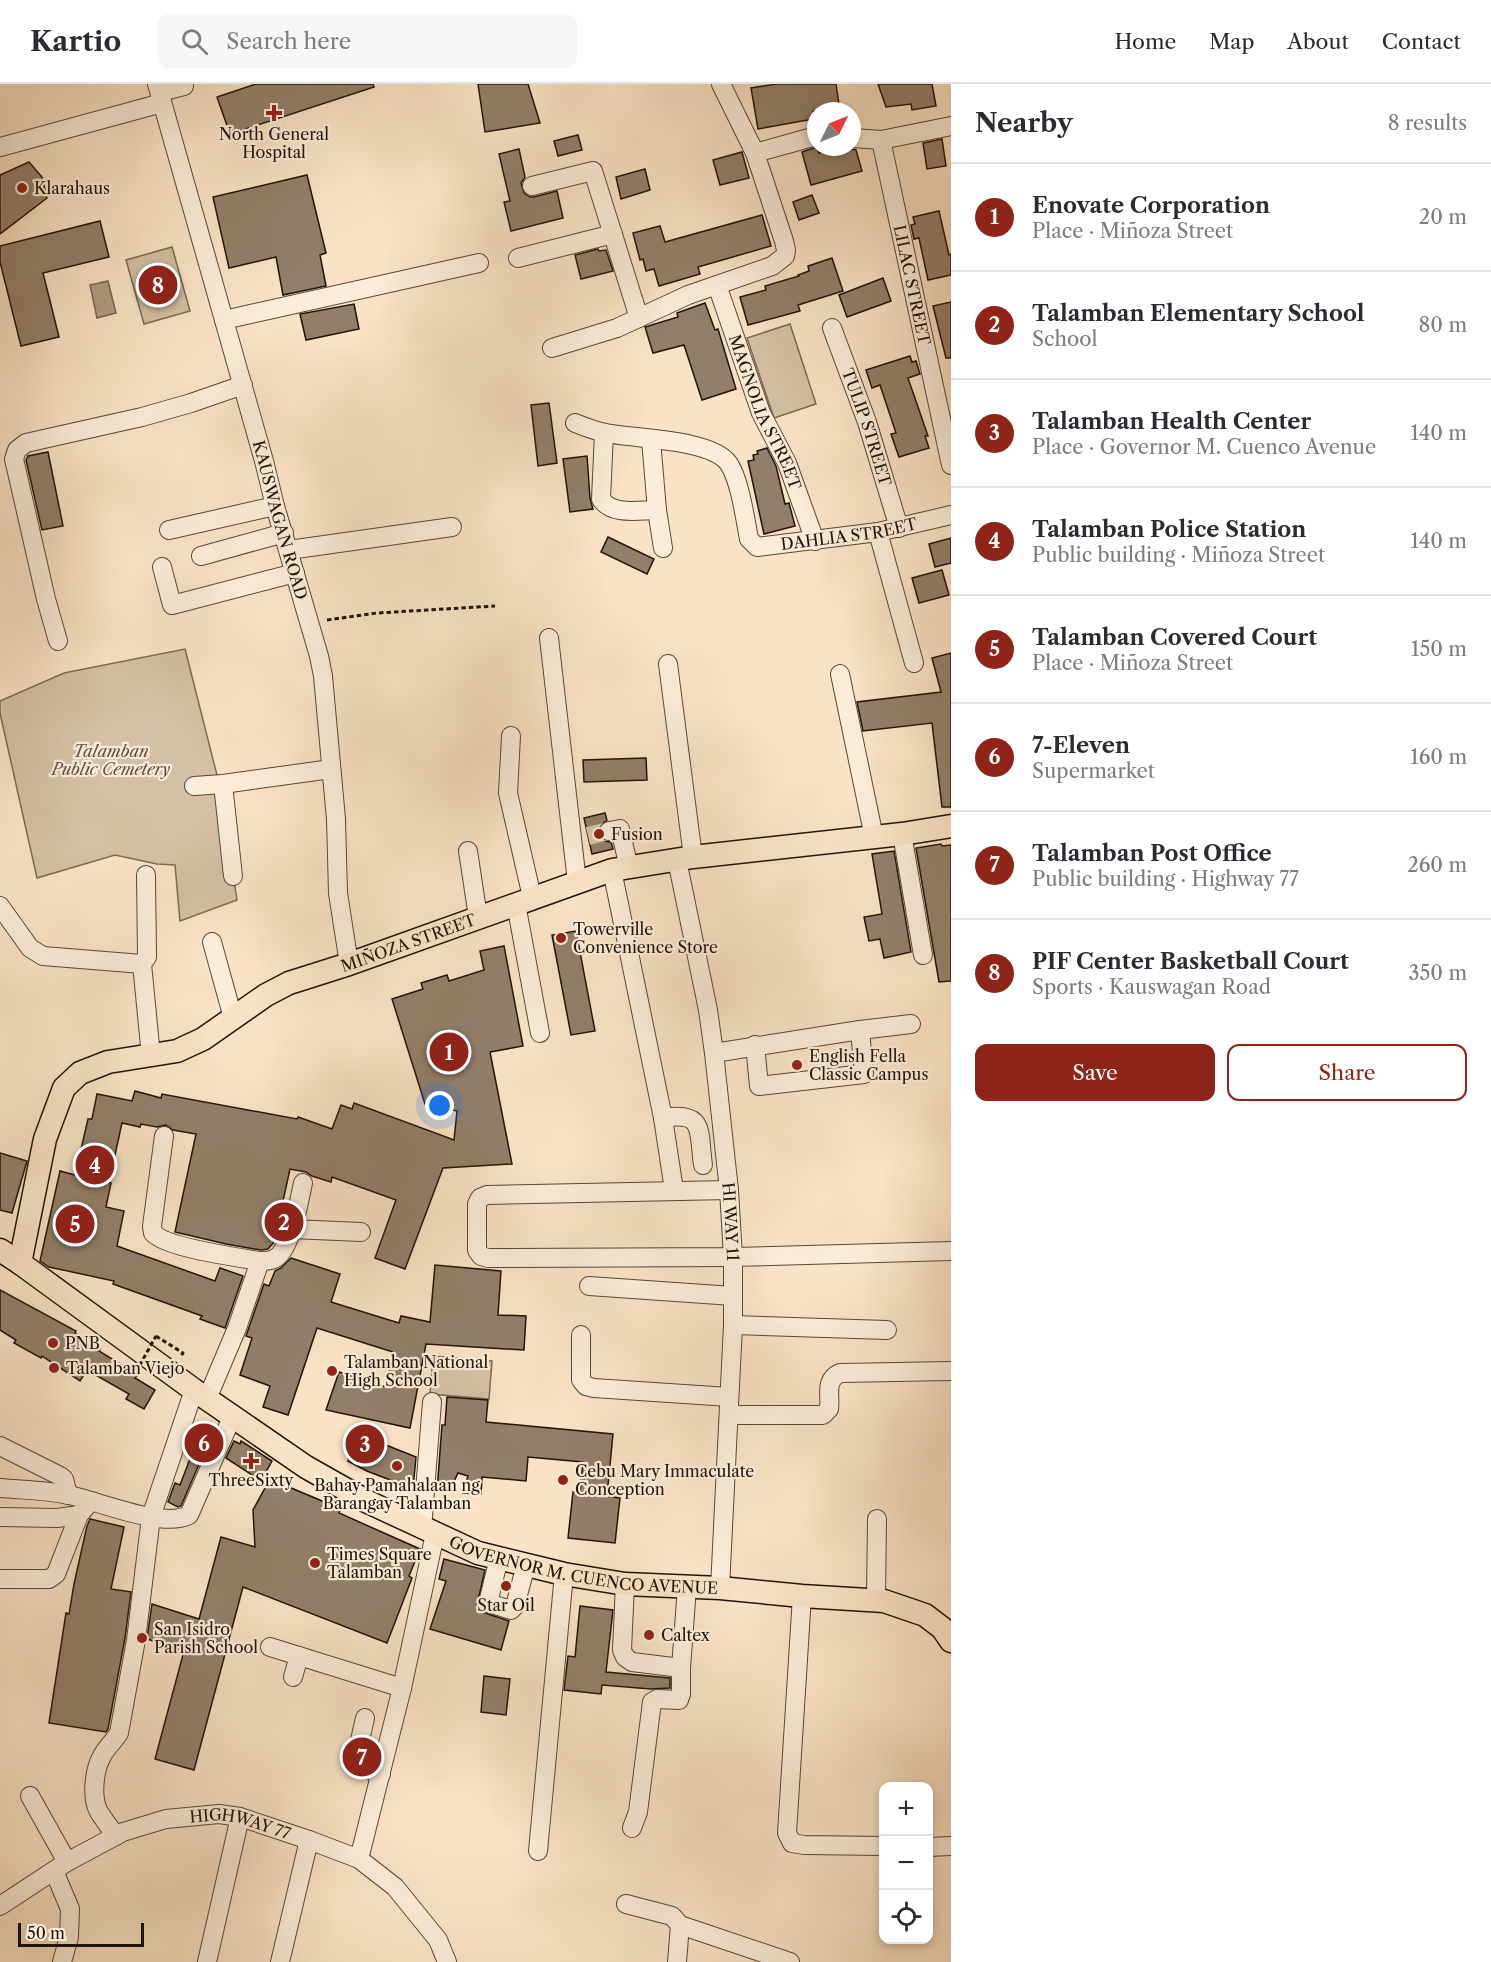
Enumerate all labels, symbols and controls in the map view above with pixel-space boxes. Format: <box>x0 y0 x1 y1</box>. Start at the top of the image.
search box <box>157 14 577 68</box>
text: Kartio <box>30 24 121 58</box>
icon: search <box>178 25 211 58</box>
text: Search here <box>226 28 351 55</box>
text: Home <box>1115 29 1176 54</box>
text: Map <box>1209 29 1254 54</box>
text: About <box>1287 29 1349 54</box>
text: Contact <box>1382 29 1461 54</box>
north arrow <box>807 102 861 156</box>
marker: North General Hospital <box>265 104 283 122</box>
text: Nearby <box>975 107 1073 139</box>
text: 8 results <box>1388 111 1467 135</box>
place label: North General Hospital <box>219 124 329 162</box>
place label: Klarahaus <box>34 178 110 198</box>
marker: Klarahaus <box>15 181 29 195</box>
text: Enovate Corporation <box>1032 192 1270 219</box>
text: 1 <box>990 205 999 229</box>
text: 20 m <box>1419 205 1467 229</box>
text: Place · Miñoza Street <box>1032 219 1233 243</box>
street label: LILAC STREET <box>890 223 935 347</box>
pin: 8 <box>138 262 178 308</box>
text: Talamban Elementary School <box>1032 300 1365 327</box>
text: 2 <box>989 313 1000 337</box>
text: 80 m <box>1419 313 1467 337</box>
text: School <box>1032 327 1097 351</box>
street label: MAGNOLIA STREET <box>725 332 806 492</box>
street label: TULIP STREET <box>838 365 896 488</box>
text: Talamban Health Center <box>1032 408 1311 435</box>
text: 3 <box>989 421 1000 445</box>
text: 140 m <box>1410 421 1467 445</box>
text: Place · Governor M. Cuenco Avenue <box>1032 435 1376 459</box>
street label: KAUSWAGAN ROAD <box>249 438 312 602</box>
street label: DAHLIA STREET <box>780 513 919 554</box>
text: Talamban Police Station <box>1032 516 1306 543</box>
text: 4 <box>989 529 1000 553</box>
text: 140 m <box>1410 529 1467 553</box>
text: Public building · Miñoza Street <box>1032 543 1325 567</box>
text: Talamban Covered Court <box>1032 624 1317 651</box>
text: 5 <box>989 637 1000 661</box>
text: 150 m <box>1411 637 1467 661</box>
text: Place · Miñoza Street <box>1032 651 1233 675</box>
text: 7-Eleven <box>1032 732 1130 759</box>
park label: Talamban Public Cemetery <box>50 741 170 779</box>
text: 6 <box>989 745 1000 769</box>
text: 160 m <box>1410 745 1467 769</box>
text: Supermarket <box>1032 759 1155 783</box>
place label: Fusion <box>611 824 663 844</box>
marker: Fusion <box>592 827 606 841</box>
text: Talamban Post Office <box>1032 840 1272 867</box>
text: 7 <box>989 853 1000 877</box>
text: 260 m <box>1407 853 1467 877</box>
text: Public building · Highway 77 <box>1032 867 1299 891</box>
street label: MIÑOZA STREET <box>338 909 479 976</box>
place label: Towerville Convenience Store <box>573 919 718 957</box>
marker: Towerville Convenience Store <box>554 931 568 945</box>
text: PIF Center Basketball Court <box>1032 948 1349 975</box>
text: 8 <box>988 961 1001 985</box>
text: 350 m <box>1409 961 1467 985</box>
text: Sports · Kauswagan Road <box>1032 975 1271 999</box>
pin: 1 <box>430 1030 468 1074</box>
button: Save <box>975 1044 1215 1101</box>
button: Share <box>1227 1044 1467 1101</box>
place label: English Fella Classic Campus <box>809 1046 928 1084</box>
marker: English Fella Classic Campus <box>790 1058 804 1072</box>
your location <box>425 1091 454 1120</box>
pin: 4 <box>76 1142 115 1188</box>
street label: HI WAY 11 <box>718 1181 743 1261</box>
pin: 2 <box>264 1200 304 1244</box>
pin: 5 <box>56 1202 94 1246</box>
place label: PNB <box>65 1333 100 1353</box>
marker: PNB <box>46 1336 60 1350</box>
place label: Talamban National High School <box>344 1352 488 1390</box>
place label: Talamban Viejo <box>66 1358 185 1378</box>
marker: Talamban Viejo <box>47 1361 61 1375</box>
marker: Talamban National High School <box>325 1364 339 1378</box>
pin: 6 <box>184 1420 224 1466</box>
pin: 3 <box>346 1422 385 1466</box>
marker: ThreeSixty <box>244 1454 258 1468</box>
marker: Bahay Pamahalaan ng Barangay Talamban <box>390 1459 404 1473</box>
place label: Cebu Mary Immaculate Conception <box>575 1461 754 1499</box>
place label: ThreeSixty <box>209 1470 294 1490</box>
marker: Cebu Mary Immaculate Conception <box>556 1473 570 1487</box>
place label: Bahay Pamahalaan ng Barangay Talamban <box>314 1475 480 1513</box>
street label: GOVERNOR M. CUENCO AVENUE <box>446 1531 718 1598</box>
place label: Times Square Talamban <box>327 1544 432 1582</box>
marker: Times Square Talamban <box>308 1556 322 1570</box>
marker: Star Oil <box>499 1579 513 1593</box>
place label: Star Oil <box>477 1595 535 1615</box>
place label: San Isidro Parish School <box>154 1619 258 1657</box>
place label: Caltex <box>661 1625 710 1645</box>
marker: Caltex <box>642 1628 656 1642</box>
marker: San Isidro Parish School <box>135 1631 149 1645</box>
pin: 7 <box>342 1734 382 1780</box>
map controls <box>879 1782 933 1944</box>
button: + <box>879 1782 933 1836</box>
street label: HIGHWAY 77 <box>188 1804 293 1843</box>
button: − <box>879 1836 933 1890</box>
button: locate <box>879 1890 933 1944</box>
scale bar <box>18 1920 144 1948</box>
text: 50 m <box>27 1923 65 1943</box>

